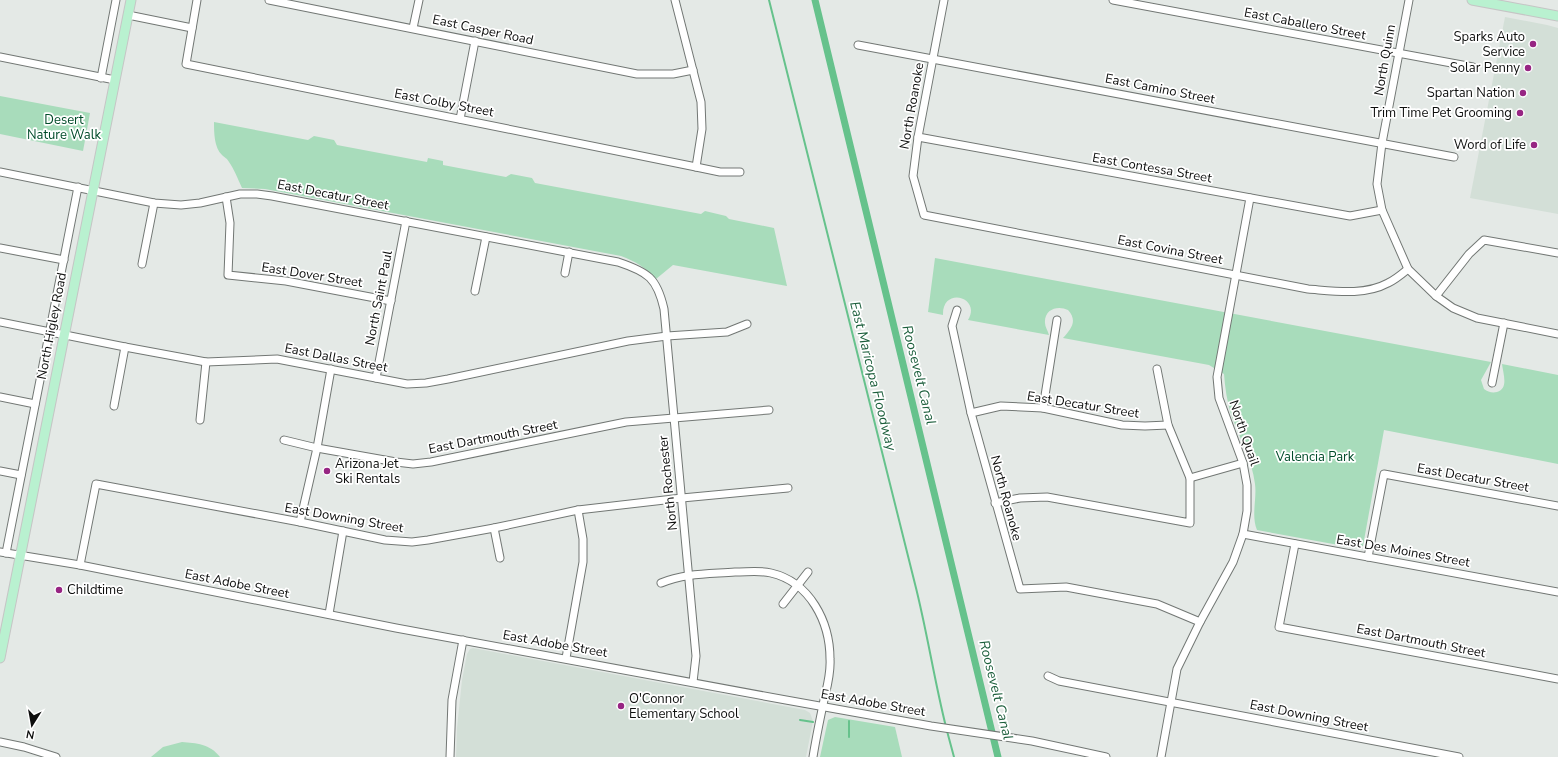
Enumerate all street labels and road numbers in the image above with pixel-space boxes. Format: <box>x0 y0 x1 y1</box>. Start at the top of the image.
street label: East Caballero Street <box>1243 3 1368 45</box>
street label: East Casper Road <box>431 11 535 49</box>
street label: North Quinn <box>1370 23 1400 97</box>
street label: North Roanoke <box>896 61 928 151</box>
street label: East Camino Street <box>1104 70 1217 109</box>
street label: East Colby Street <box>393 85 496 122</box>
street label: East Contessa Street <box>1091 149 1214 187</box>
street label: East Decatur Street <box>276 175 391 215</box>
street label: East Covina Street <box>1116 231 1225 269</box>
street label: North Saint Paul <box>361 249 397 347</box>
street label: East Dover Street <box>260 258 364 292</box>
street label: North Higley Road <box>33 271 71 381</box>
street label: East Dallas Street <box>283 339 390 377</box>
street label: East Decatur Street <box>1026 387 1141 423</box>
street label: North Quail <box>1224 398 1264 468</box>
street label: East Dartmouth Street <box>427 416 559 458</box>
street label: North Rochester <box>654 434 682 531</box>
street label: North Roanoke <box>986 453 1026 543</box>
street label: East Decatur Street <box>1416 459 1531 497</box>
street label: East Downing Street <box>283 499 405 537</box>
street label: East Des Moines Street <box>1335 530 1472 572</box>
street label: East Adobe Street <box>183 565 291 603</box>
street label: East Dartmouth Street <box>1355 620 1487 662</box>
street label: East Adobe Street <box>501 626 609 662</box>
street label: East Adobe Street <box>819 685 927 721</box>
street label: East Downing Street <box>1248 696 1370 736</box>

